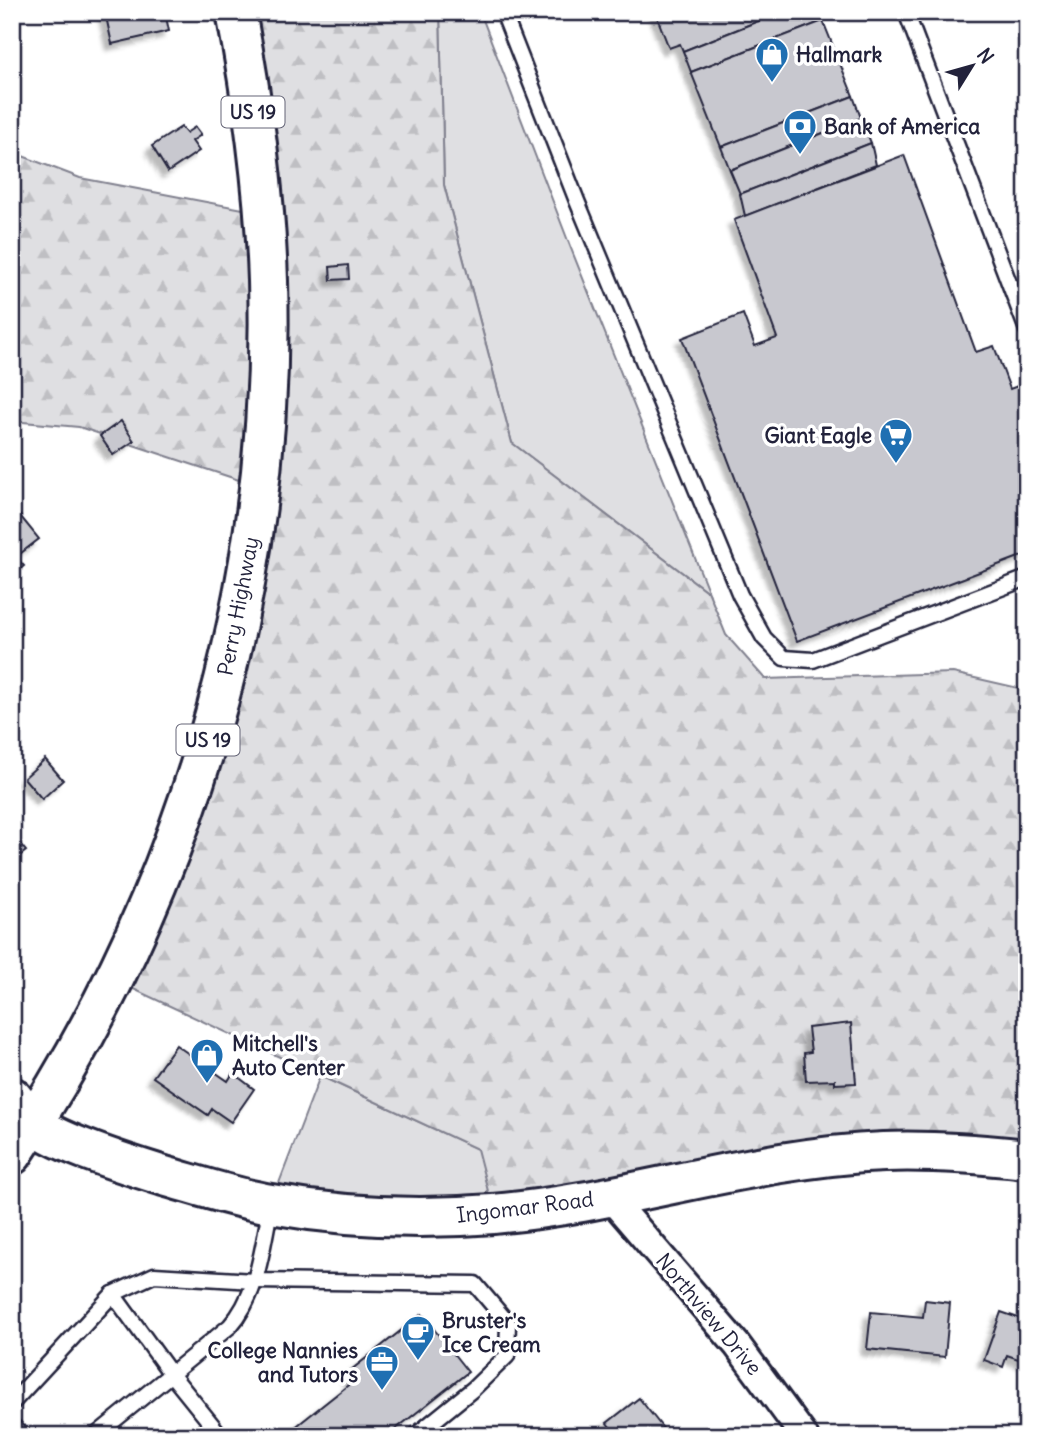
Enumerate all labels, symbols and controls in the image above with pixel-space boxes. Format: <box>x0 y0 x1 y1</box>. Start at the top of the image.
north arrow <box>937 32 1007 102</box>
shop icon: Hallmark <box>753 35 791 84</box>
place label: Hallmark <box>796 41 882 68</box>
text: N <box>972 43 999 68</box>
road number: US 19 <box>222 96 284 128</box>
bank icon: Bank of America <box>781 107 819 156</box>
place label: Bank of America <box>824 113 980 140</box>
supermarket icon: Giant Eagle <box>877 416 915 465</box>
place label: Giant Eagle <box>764 422 872 449</box>
street label: Perry Highway <box>211 534 265 678</box>
road number: US 19 <box>176 724 240 755</box>
place label: Mitchell's Auto Center <box>232 1030 345 1081</box>
shop icon: Mitchell's Auto Center <box>188 1036 226 1085</box>
street label: Ingomar Road <box>455 1185 595 1229</box>
street label: Northview Drive <box>650 1247 768 1381</box>
place label: Bruster's Ice Cream <box>442 1307 541 1358</box>
cafe icon: Bruster's Ice Cream <box>399 1313 437 1362</box>
place label: College Nannies and Tutors <box>208 1337 358 1388</box>
office icon: College Nannies and Tutors <box>363 1343 401 1392</box>

